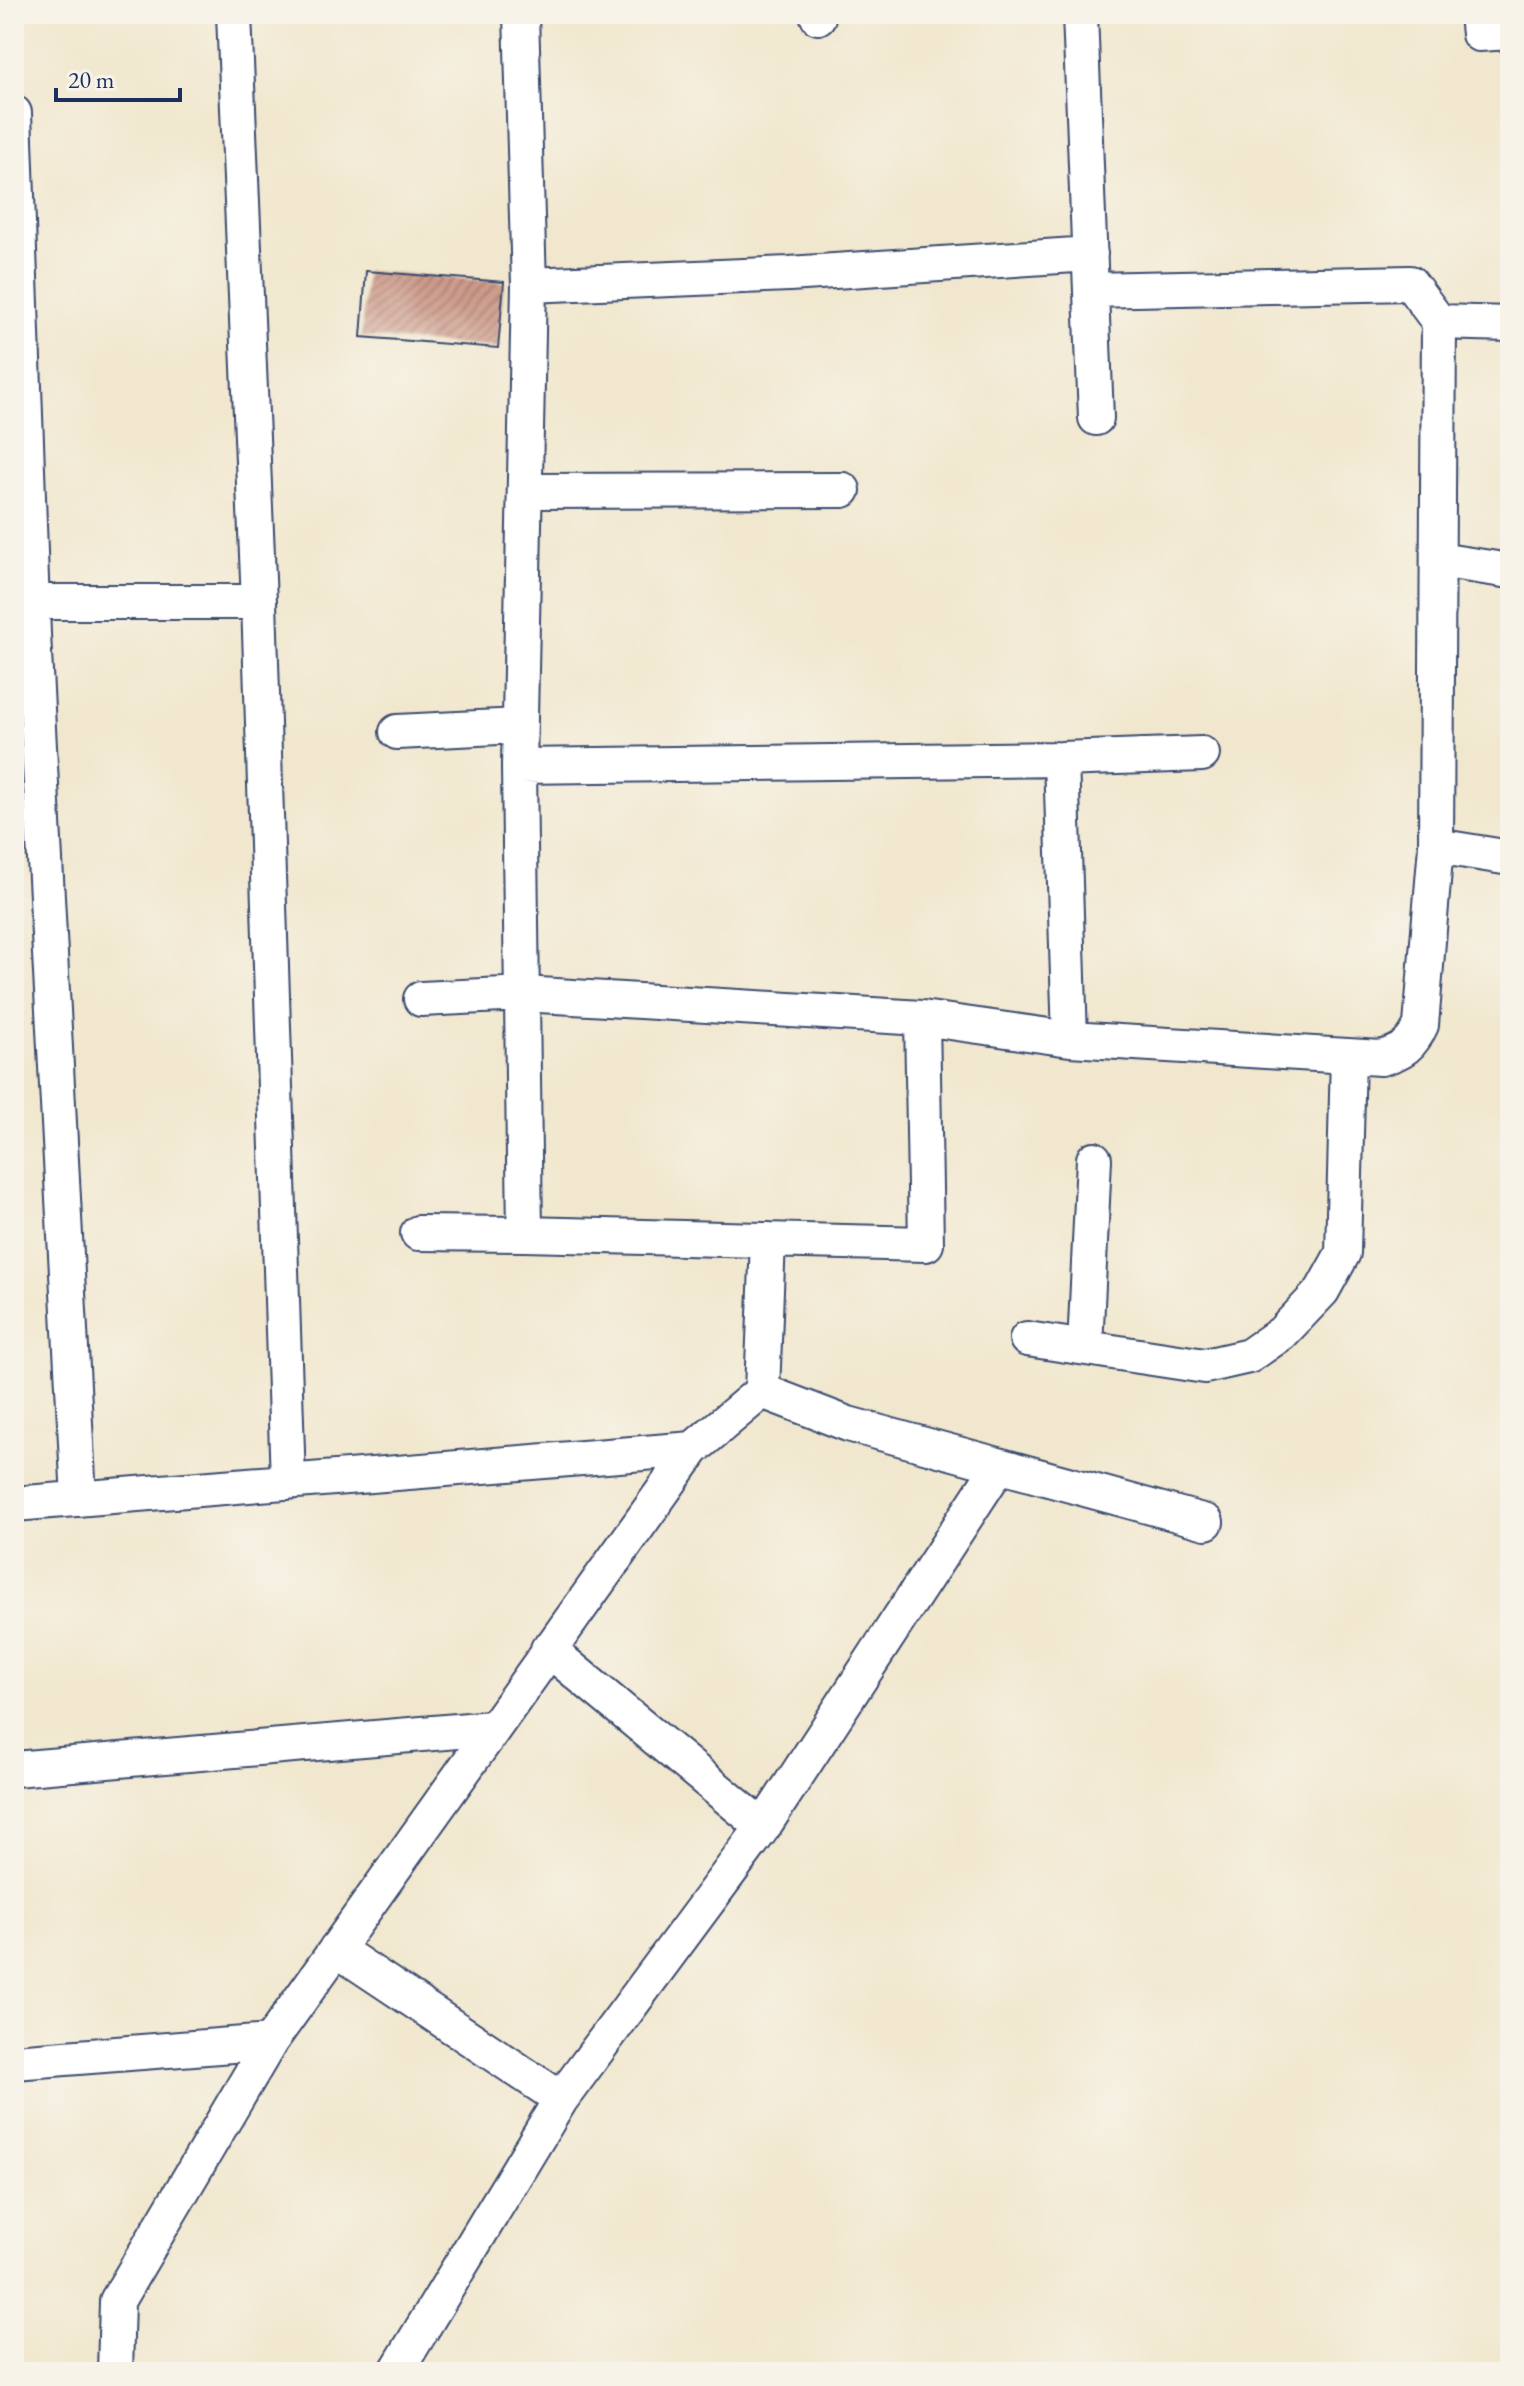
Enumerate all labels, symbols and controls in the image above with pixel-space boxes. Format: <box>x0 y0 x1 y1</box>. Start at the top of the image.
scale bar <box>56 52 180 102</box>
text: 20 m <box>68 64 115 95</box>

